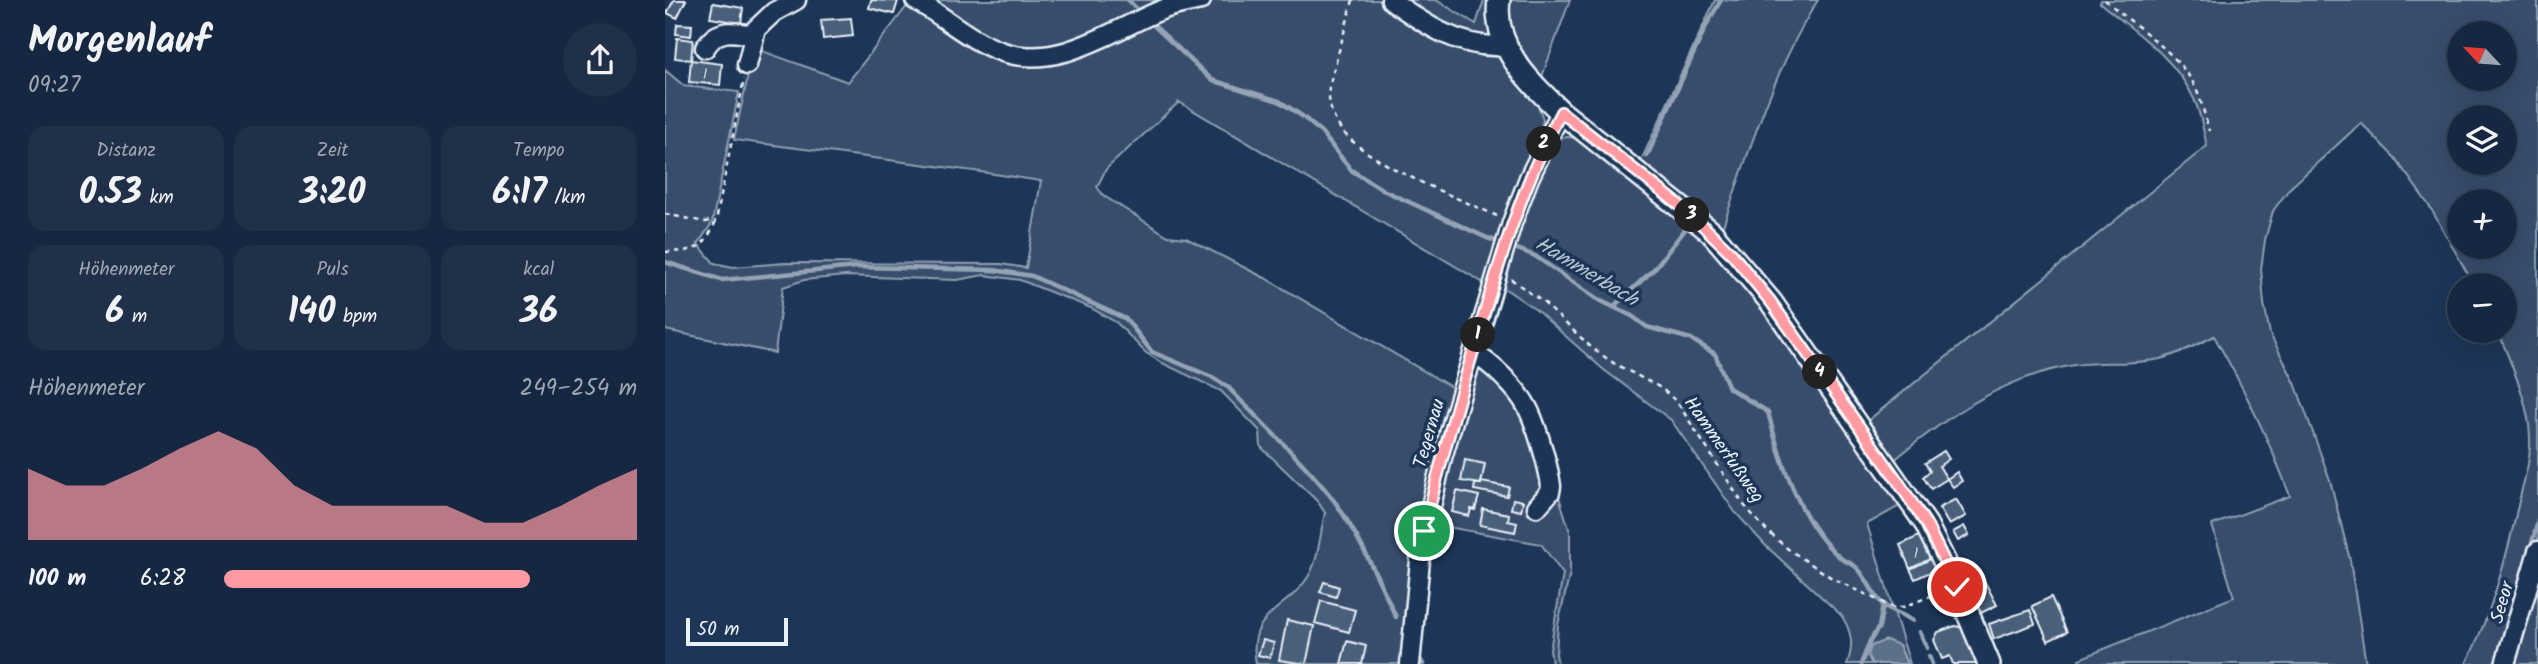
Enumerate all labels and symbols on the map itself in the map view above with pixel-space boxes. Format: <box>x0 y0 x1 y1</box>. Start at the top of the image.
north arrow <box>2447 21 2517 91</box>
house number: 1 <box>702 62 708 87</box>
pin: 2 <box>1527 127 1561 162</box>
pin: 3 <box>1675 198 1709 232</box>
water label: Hammerbach <box>1528 228 1646 317</box>
pin: 1 <box>1461 318 1495 352</box>
pin: 4 <box>1803 354 1837 390</box>
street label: Hammerfußweg <box>1675 391 1771 510</box>
street label: Tegernau <box>1406 395 1454 472</box>
pin <box>1394 501 1454 561</box>
house number: 1 <box>1913 541 1919 566</box>
pin <box>1927 557 1987 617</box>
street label: Seeor <box>2483 577 2524 627</box>
scale bar <box>686 615 787 647</box>

